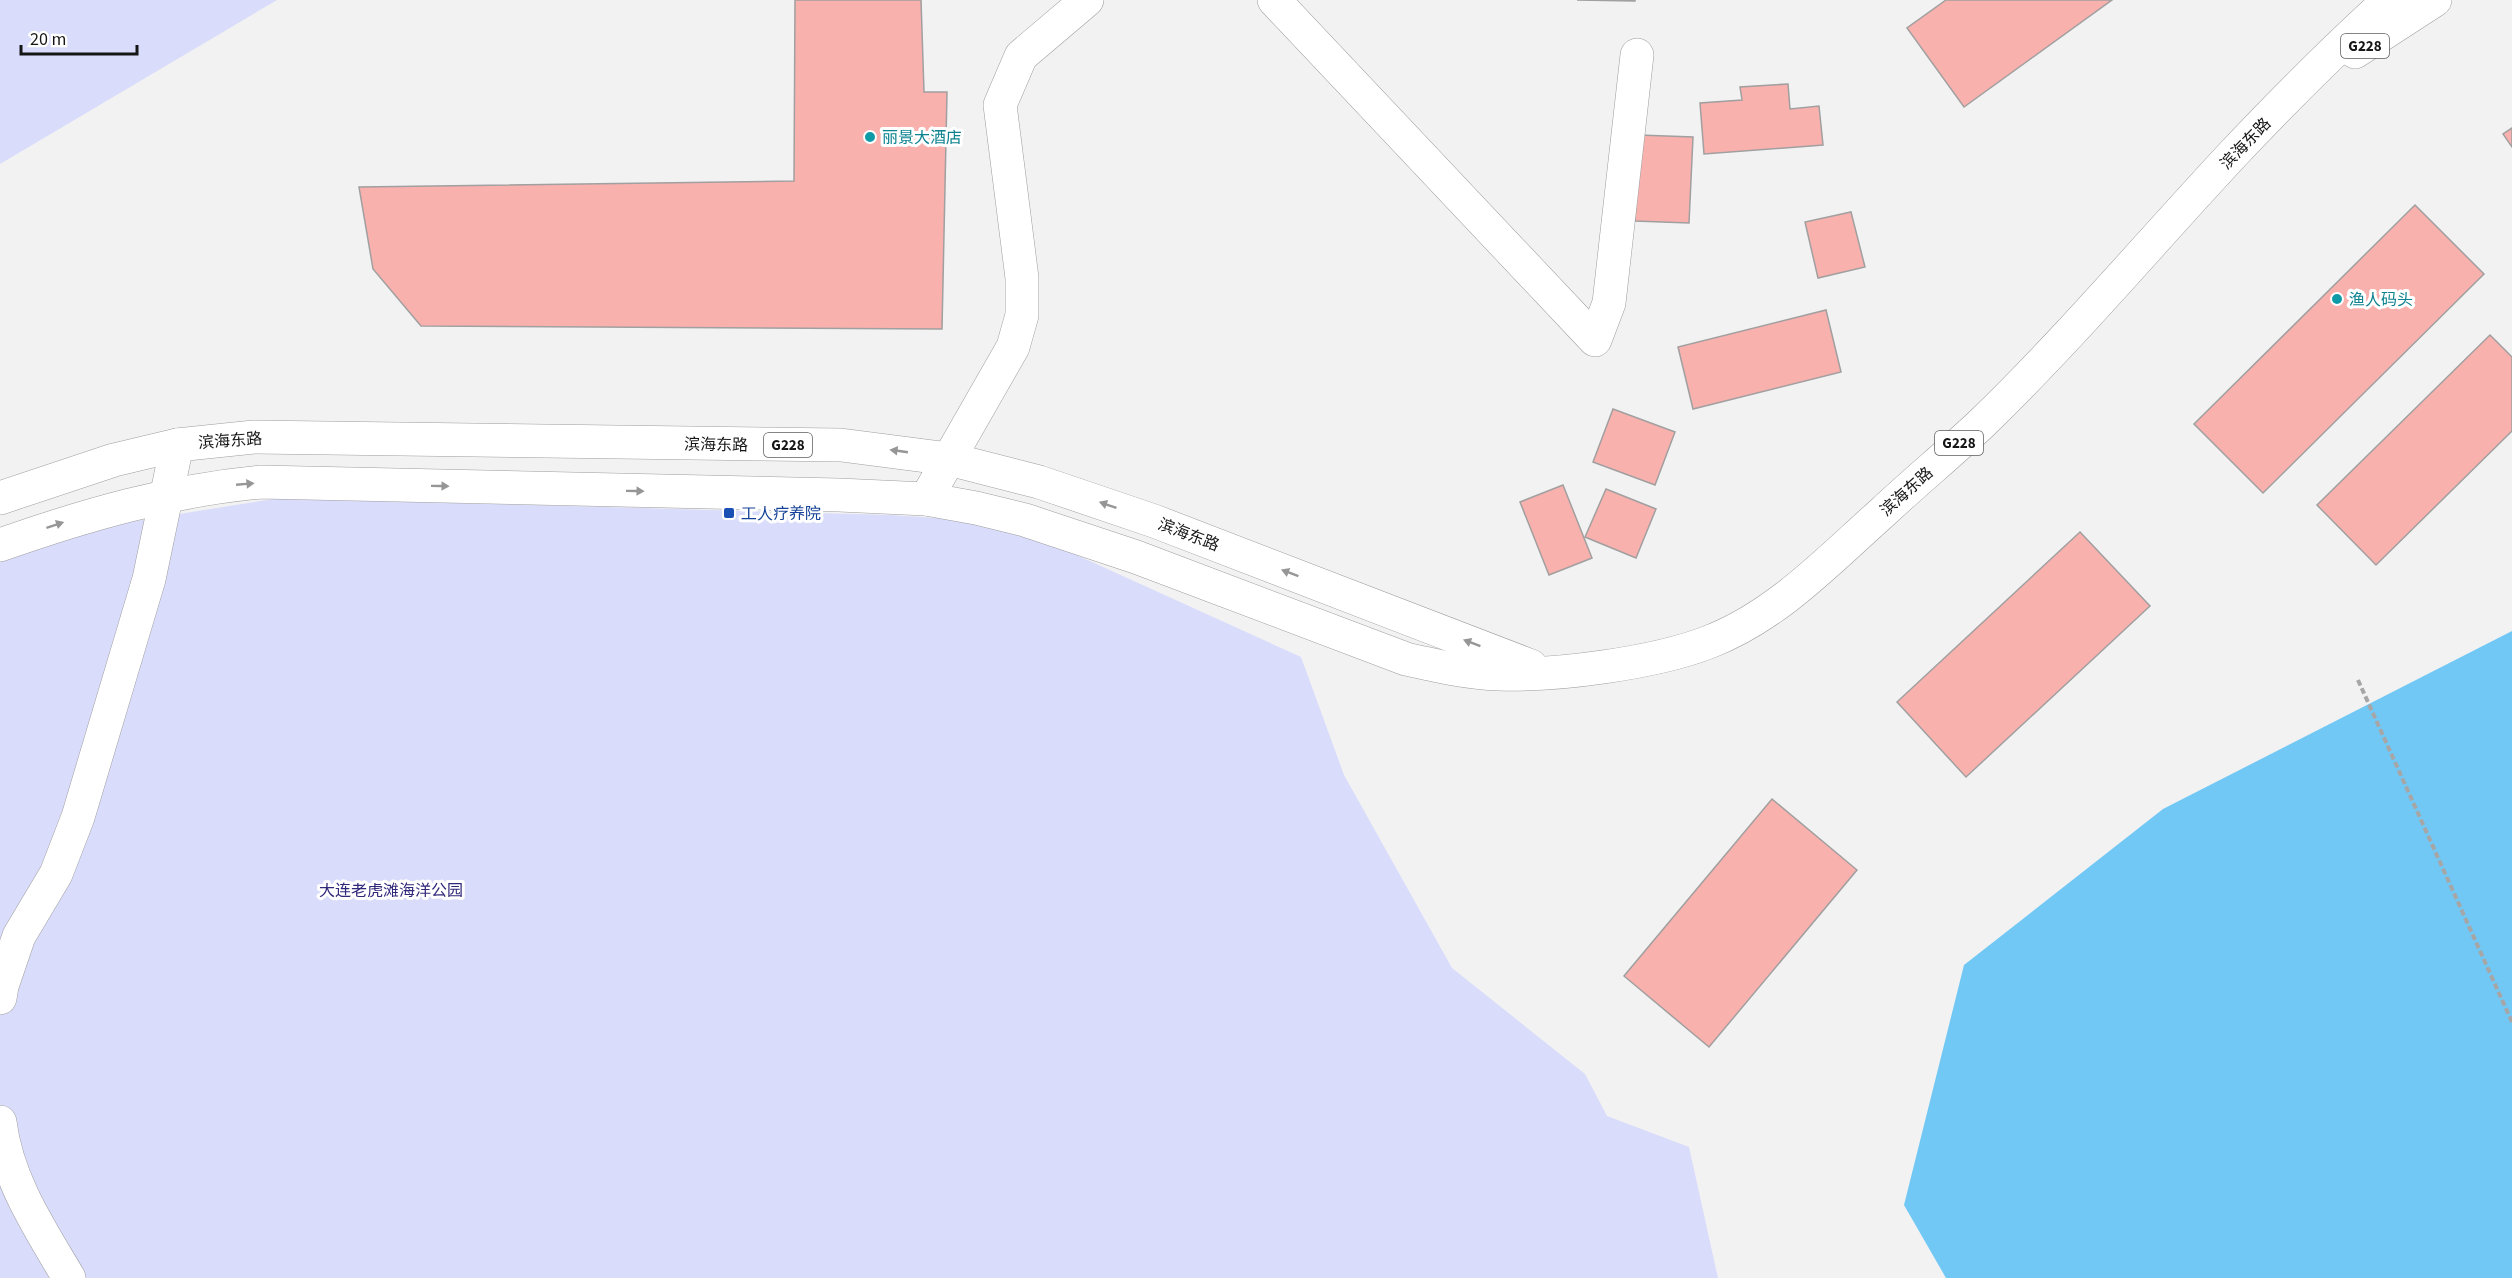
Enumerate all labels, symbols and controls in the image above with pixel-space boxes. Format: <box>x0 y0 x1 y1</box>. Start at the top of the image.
scale bar <box>21 18 136 56</box>
text: 20 m <box>30 27 66 52</box>
road number: G228 <box>2341 34 2389 58</box>
street label: 滨海东路 <box>2216 113 2276 174</box>
place label: 丽景大酒店 <box>882 127 962 149</box>
marker: 丽景大酒店 <box>863 130 877 144</box>
place label: 渔人码头 <box>2349 289 2413 311</box>
marker: 渔人码头 <box>2330 292 2344 306</box>
street label: 滨海东路 <box>197 428 263 454</box>
road number: G228 <box>1935 431 1983 455</box>
street label: 滨海东路 <box>684 433 748 457</box>
road number: G228 <box>764 433 812 457</box>
one-way arrow <box>889 447 908 456</box>
street label: 滨海东路 <box>1876 462 1938 521</box>
one-way arrow <box>236 479 255 489</box>
one-way arrow <box>431 482 450 491</box>
one-way arrow <box>626 486 645 495</box>
one-way arrow <box>1099 500 1117 509</box>
place label: 工人疗养院 <box>741 503 821 525</box>
marker: 工人疗养院 <box>722 506 736 520</box>
street label: 滨海东路 <box>1155 513 1222 557</box>
one-way arrow <box>46 520 64 530</box>
one-way arrow <box>1281 568 1299 578</box>
one-way arrow <box>1463 638 1481 648</box>
park label: 大连老虎滩海洋公园 <box>319 880 463 902</box>

